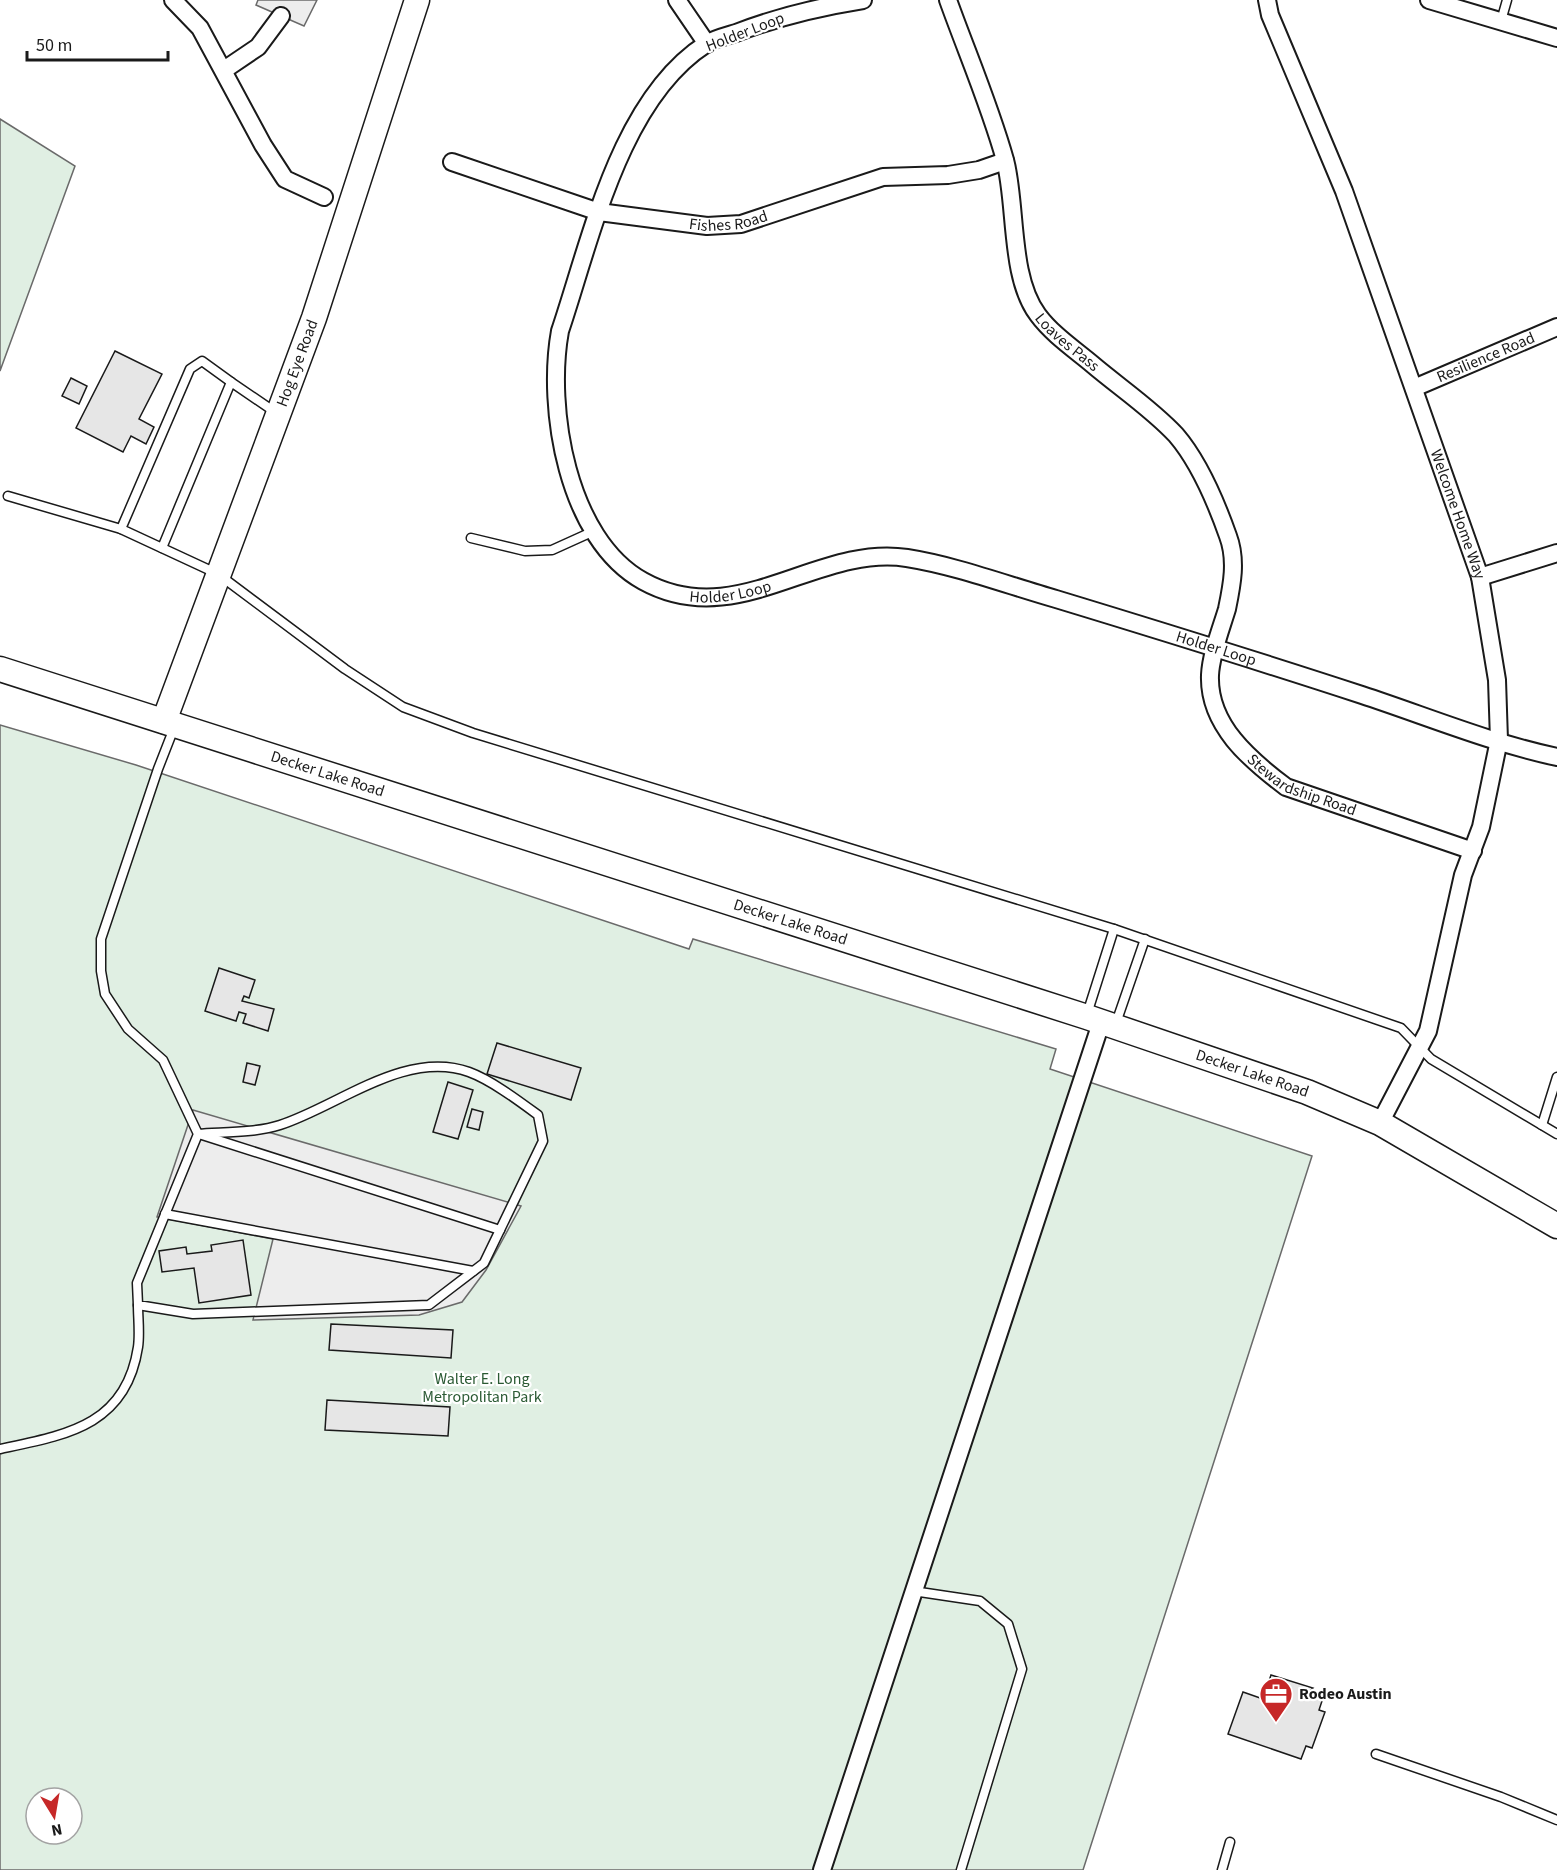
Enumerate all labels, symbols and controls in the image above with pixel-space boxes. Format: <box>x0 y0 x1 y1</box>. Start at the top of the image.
street label: Holder Loop <box>703 7 788 57</box>
scale bar <box>27 24 168 62</box>
text: 50 m <box>36 33 72 58</box>
street label: Fishes Road <box>688 205 771 237</box>
street label: Loaves Pass <box>1030 308 1104 377</box>
street label: Hog Eye Road <box>271 316 324 410</box>
street label: Resilience Road <box>1433 327 1538 388</box>
street label: Welcome Home Way <box>1425 446 1491 583</box>
street label: Holder Loop <box>688 575 774 609</box>
street label: Holder Loop <box>1173 626 1259 671</box>
street label: Decker Lake Road <box>268 745 387 802</box>
street label: Stewardship Road <box>1242 749 1359 821</box>
street label: Decker Lake Road <box>731 894 850 951</box>
street label: Decker Lake Road <box>1193 1044 1312 1103</box>
park label: Walter E. Long Metropolitan Park <box>422 1368 542 1408</box>
office icon: Rodeo Austin <box>1258 1676 1294 1723</box>
place label: Rodeo Austin <box>1299 1683 1392 1705</box>
north arrow <box>24 1786 84 1846</box>
text: N <box>49 1818 64 1842</box>

